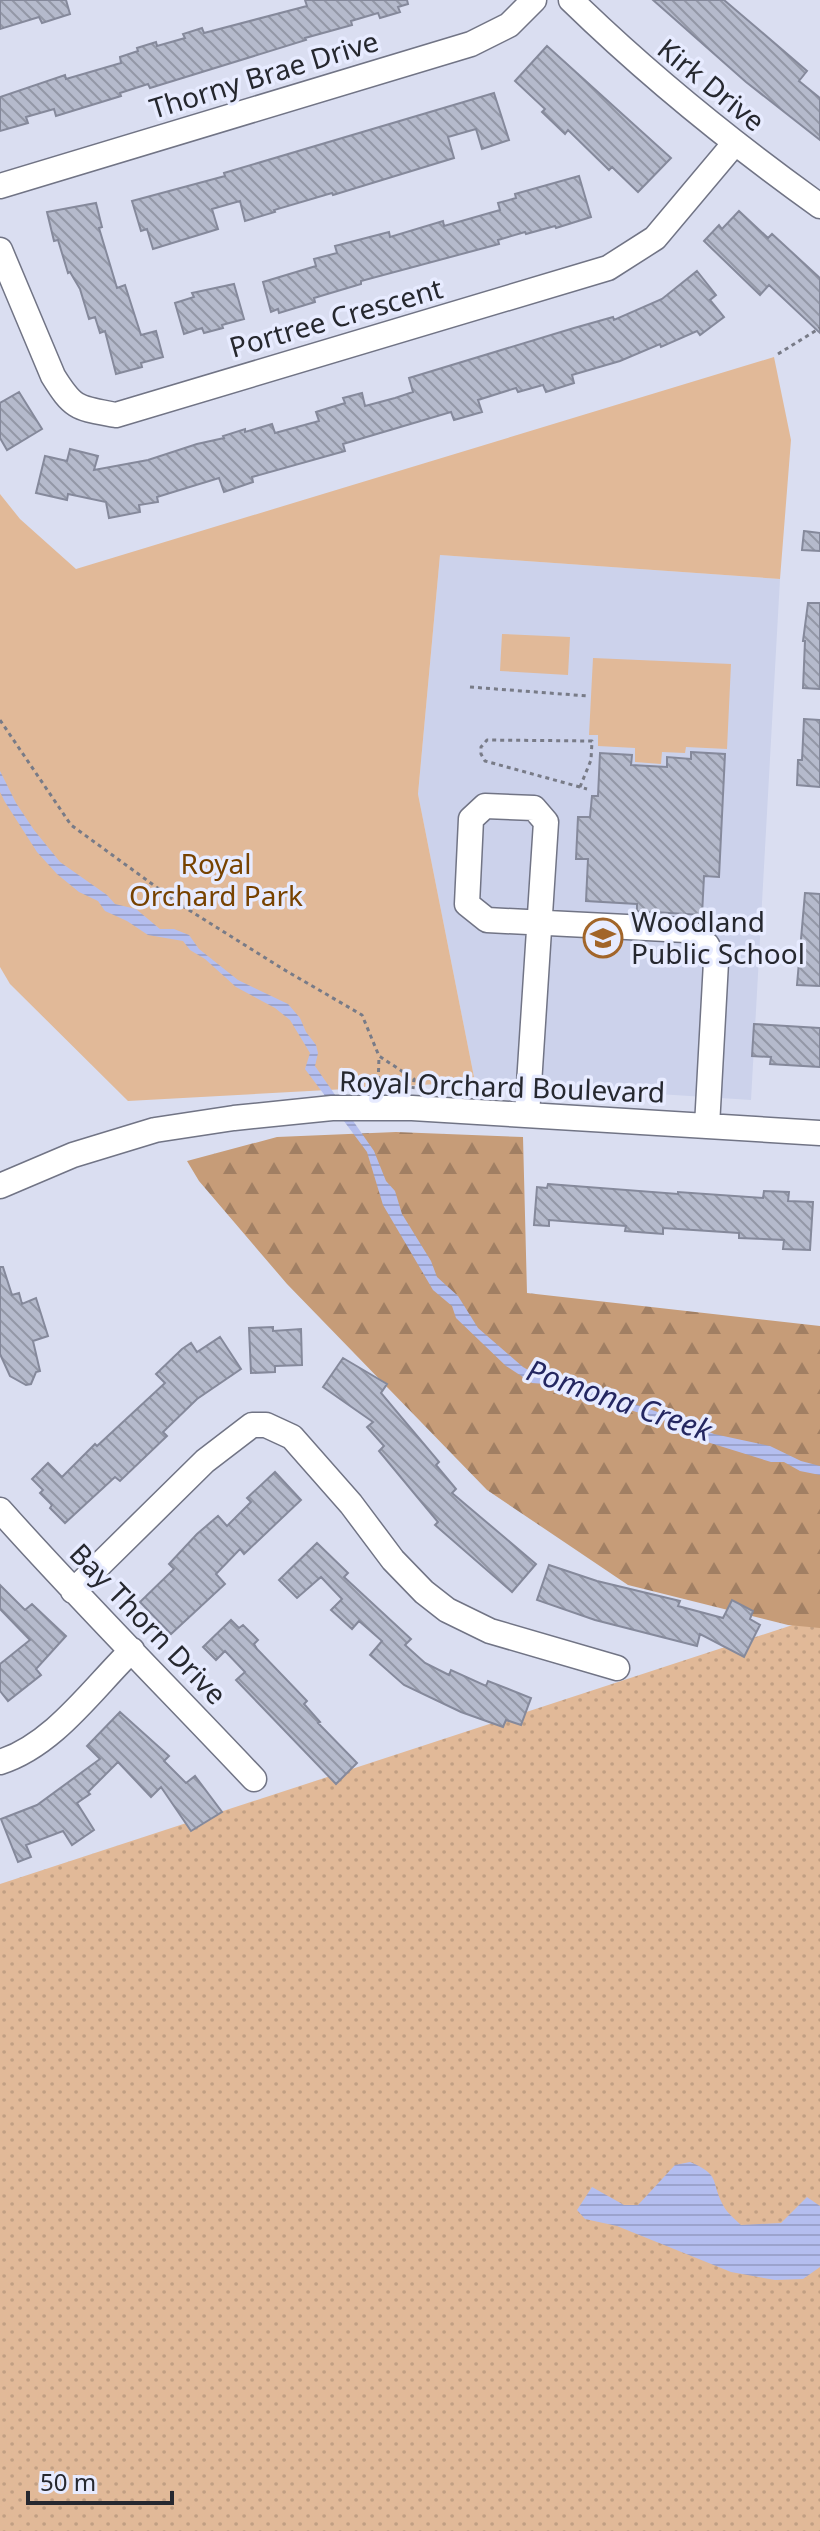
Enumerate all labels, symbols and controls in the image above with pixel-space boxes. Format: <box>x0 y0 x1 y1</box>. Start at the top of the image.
street label: Thorny Brae Drive <box>145 21 383 127</box>
street label: Kirk Drive <box>650 29 773 139</box>
street label: Portree Crescent <box>225 268 447 366</box>
park label: Royal Orchard Park <box>129 844 303 914</box>
place label: Woodland Public School <box>631 902 805 972</box>
school or university icon: Woodland Public School <box>582 917 624 959</box>
street label: Royal Orchard Boulevard <box>338 1061 666 1111</box>
water label: Pomona Creek <box>522 1349 718 1451</box>
street label: Bay Thorn Drive <box>62 1534 236 1712</box>
scale bar <box>28 2455 172 2505</box>
text: 50 m <box>40 2465 96 2498</box>

